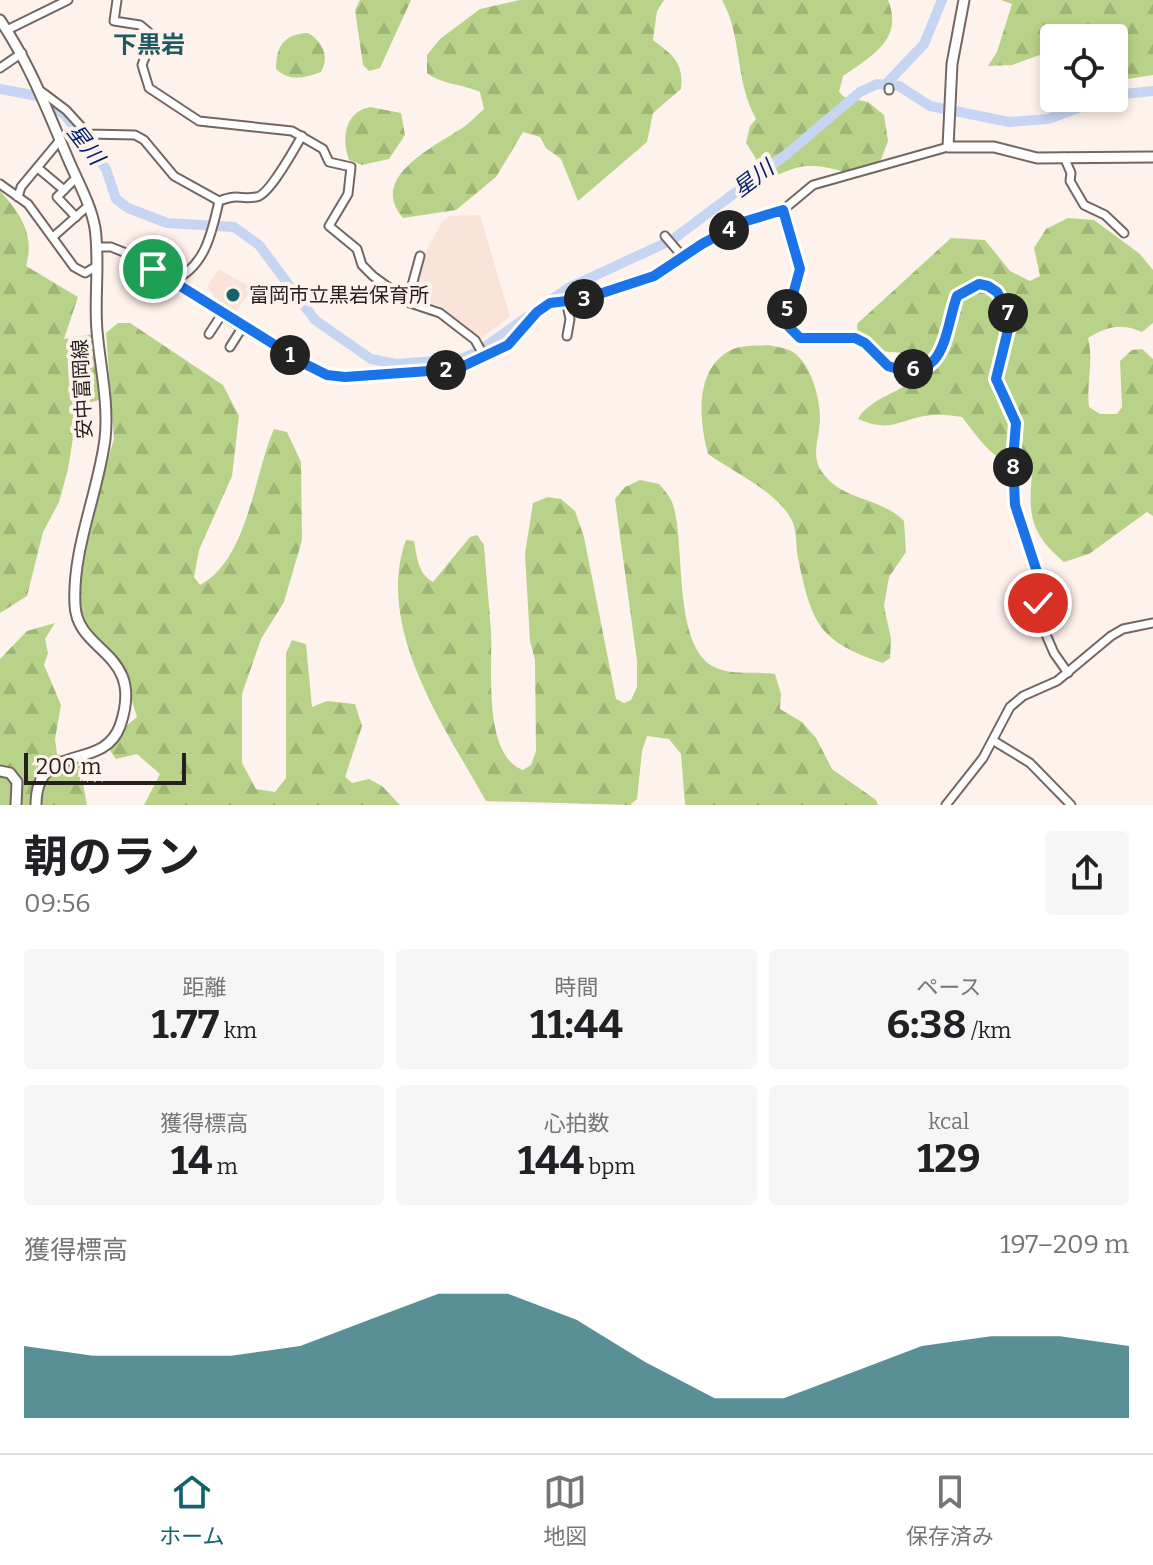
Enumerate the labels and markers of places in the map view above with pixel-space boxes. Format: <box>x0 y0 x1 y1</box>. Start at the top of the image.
pin: 4 <box>709 210 749 250</box>
pin <box>119 235 187 303</box>
pin: 3 <box>564 279 604 319</box>
place label: 富岡市立黒岩保育所 <box>249 283 429 307</box>
marker: 富岡市立黒岩保育所 <box>224 286 242 304</box>
pin: 5 <box>767 289 807 329</box>
pin: 7 <box>988 293 1028 333</box>
pin: 1 <box>270 335 310 375</box>
pin: 6 <box>893 349 933 389</box>
pin: 2 <box>426 350 466 390</box>
pin: 8 <box>993 447 1033 487</box>
pin <box>1004 569 1072 637</box>

